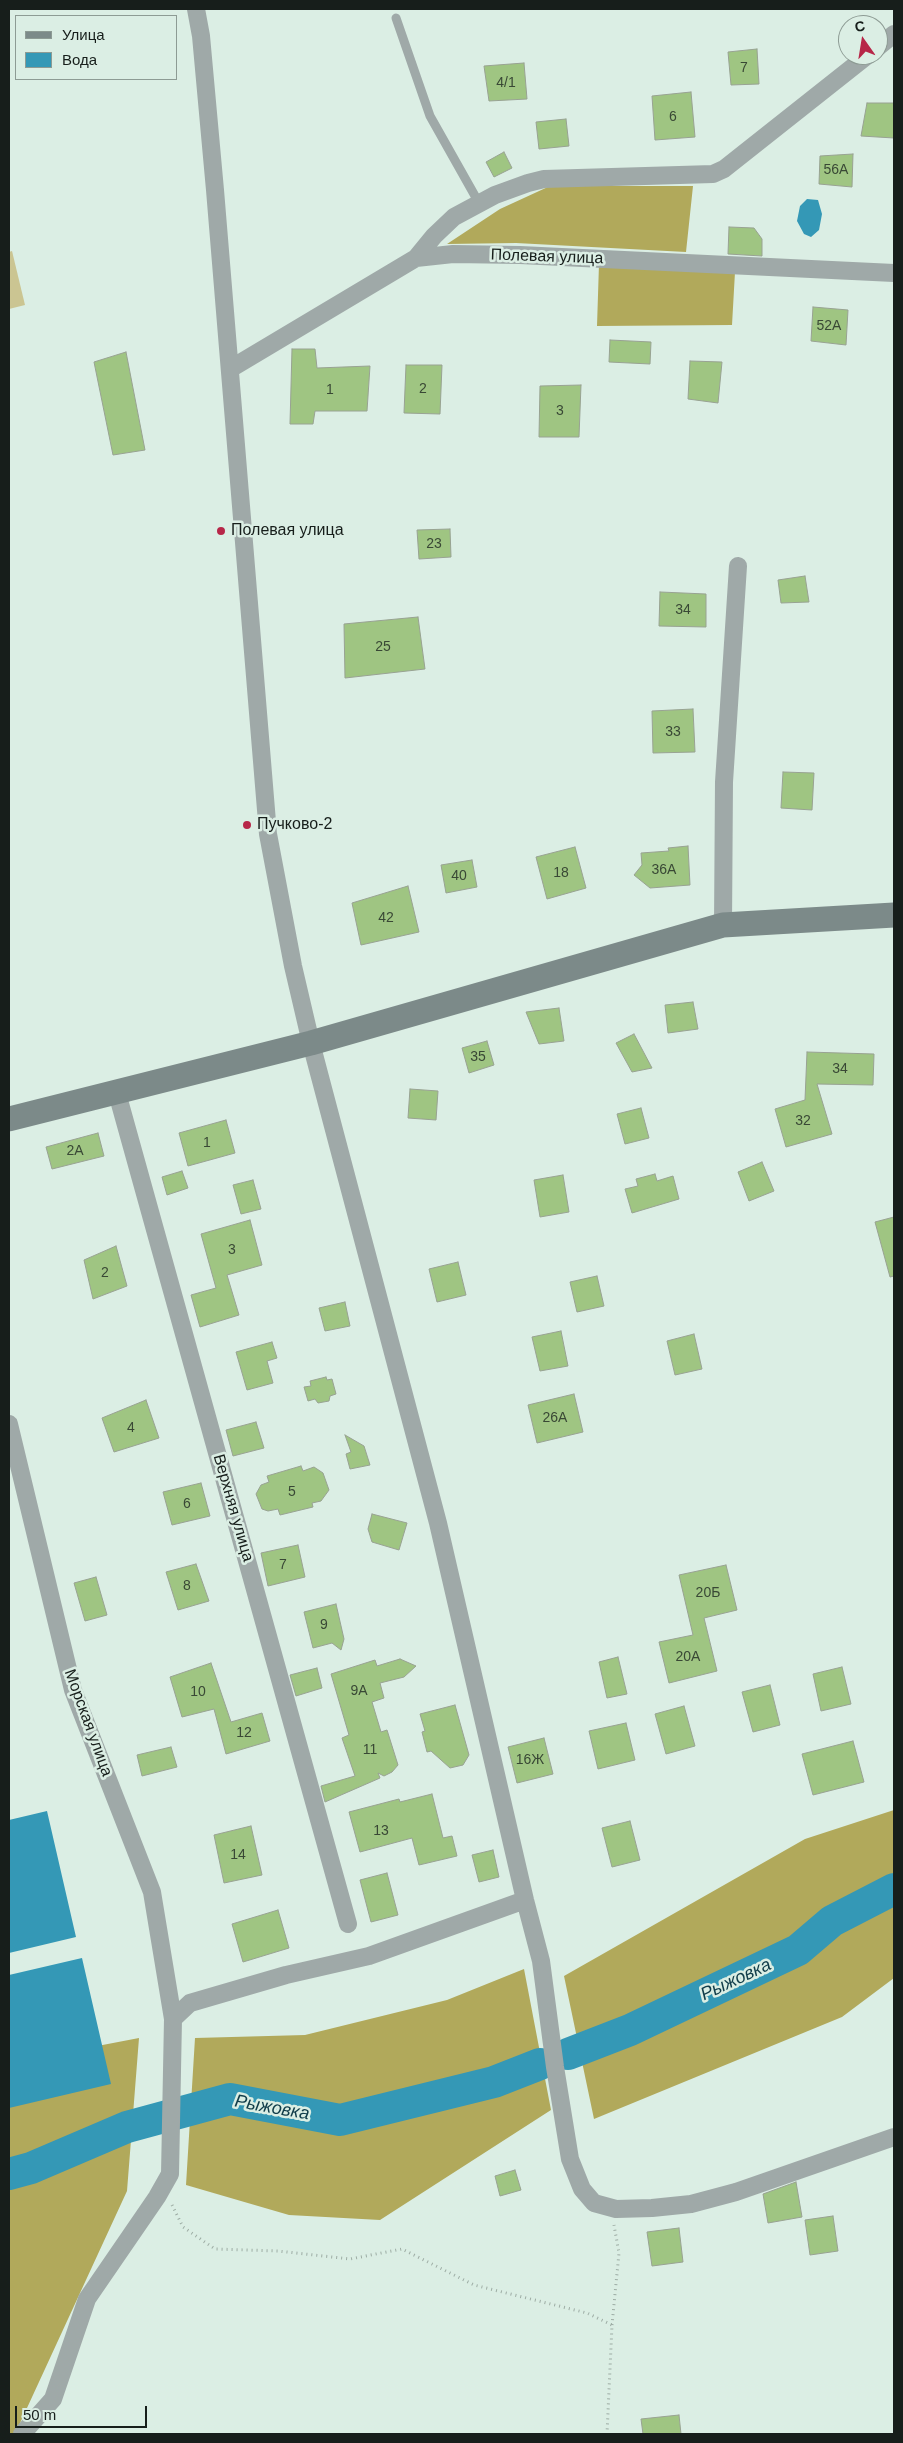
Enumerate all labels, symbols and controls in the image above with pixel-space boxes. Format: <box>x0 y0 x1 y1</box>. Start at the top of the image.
legend <box>15 15 178 80</box>
north arrow <box>838 15 888 65</box>
text: С <box>853 17 867 35</box>
text: Улица <box>62 26 105 43</box>
text: Вода <box>62 51 97 68</box>
house number: 7 <box>740 60 748 76</box>
house number: 4/1 <box>496 75 516 91</box>
house number: 6 <box>669 109 677 125</box>
house number: 56А <box>824 162 848 178</box>
street label: Полевая улица <box>490 245 604 269</box>
house number: 52А <box>817 318 841 334</box>
house number: 2 <box>419 381 427 397</box>
house number: 1 <box>326 382 334 398</box>
house number: 3 <box>556 403 564 419</box>
place label: Полевая улица <box>231 521 344 541</box>
marker: Полевая улица <box>215 525 227 537</box>
house number: 23 <box>426 536 442 552</box>
house number: 34 <box>675 602 691 618</box>
house number: 25 <box>375 639 391 655</box>
house number: 33 <box>665 724 681 740</box>
place label: Пучково-2 <box>257 815 332 835</box>
marker: Пучково-2 <box>241 819 253 831</box>
house number: 36А <box>652 862 676 878</box>
house number: 18 <box>553 865 569 881</box>
house number: 40 <box>451 868 467 884</box>
house number: 42 <box>378 910 394 926</box>
house number: 35 <box>470 1049 486 1065</box>
house number: 34 <box>832 1061 848 1077</box>
house number: 32 <box>795 1113 811 1129</box>
house number: 1 <box>203 1135 211 1151</box>
house number: 2А <box>66 1143 84 1159</box>
house number: 3 <box>228 1242 236 1258</box>
house number: 2 <box>101 1265 109 1281</box>
house number: 26А <box>543 1410 567 1426</box>
house number: 4 <box>127 1420 135 1436</box>
street label: Верхняя улица <box>208 1452 258 1564</box>
house number: 5 <box>288 1484 296 1500</box>
house number: 6 <box>183 1496 191 1512</box>
house number: 7 <box>279 1557 287 1573</box>
house number: 8 <box>183 1578 191 1594</box>
house number: 20Б <box>696 1585 720 1601</box>
house number: 9 <box>320 1617 328 1633</box>
house number: 20А <box>676 1649 700 1665</box>
street label: Морская улица <box>60 1667 116 1779</box>
house number: 9А <box>350 1683 368 1699</box>
house number: 10 <box>190 1684 206 1700</box>
house number: 12 <box>236 1725 252 1741</box>
house number: 11 <box>363 1742 377 1758</box>
house number: 16Ж <box>516 1752 544 1768</box>
house number: 13 <box>373 1823 389 1839</box>
house number: 14 <box>230 1847 246 1863</box>
water label: Рыжовка <box>697 1954 775 2006</box>
water label: Рыжовка <box>233 2091 311 2125</box>
scale bar <box>18 2396 150 2428</box>
text: 50 m <box>23 2406 56 2423</box>

